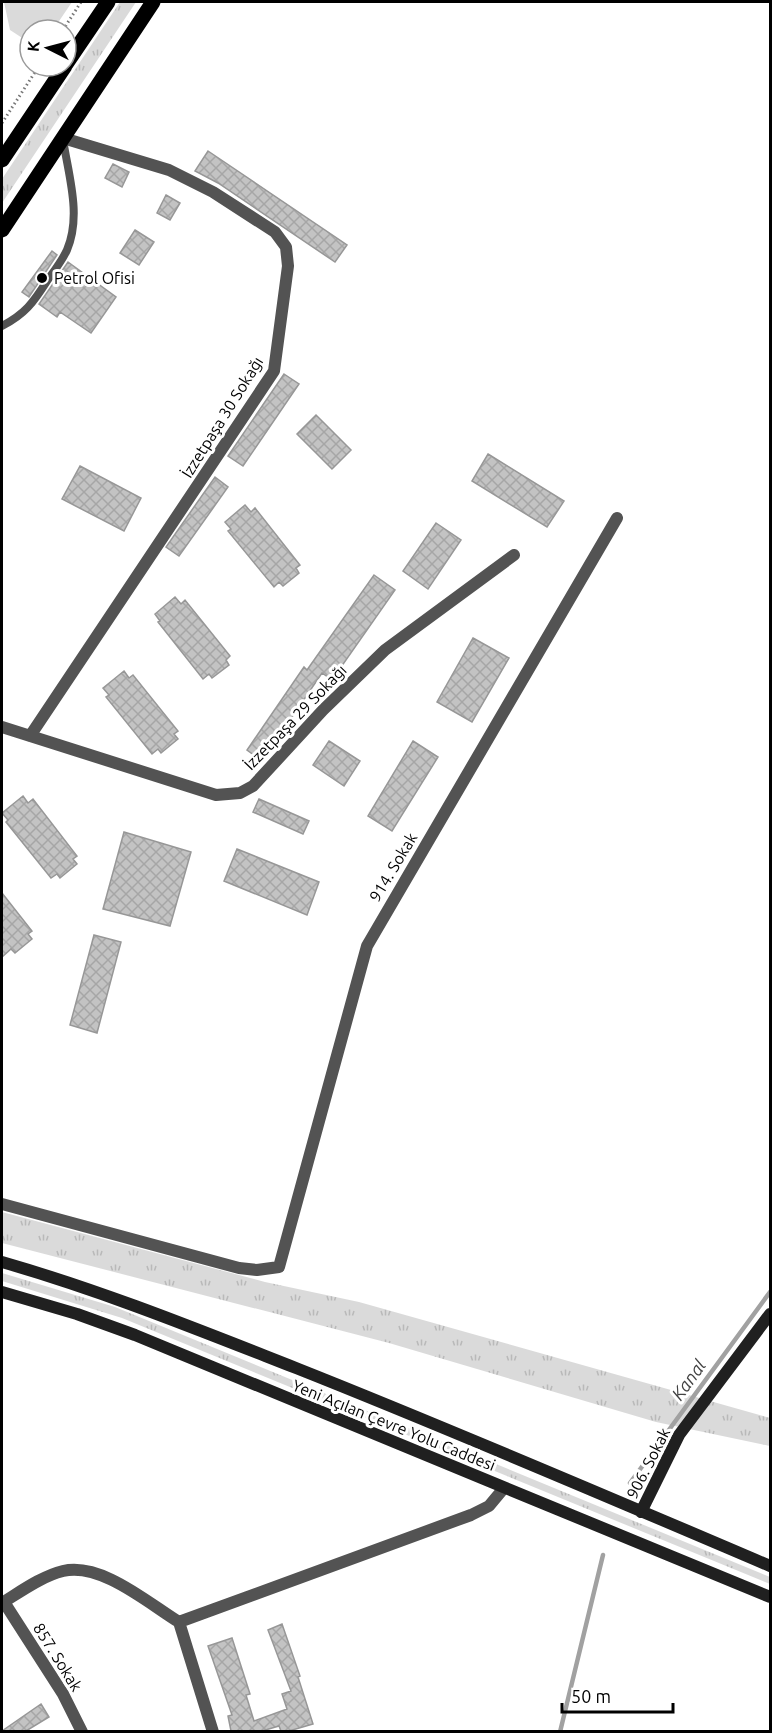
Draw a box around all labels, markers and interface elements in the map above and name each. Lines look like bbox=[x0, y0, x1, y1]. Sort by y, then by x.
north arrow bbox=[18, 18, 78, 78]
text: K bbox=[24, 40, 43, 53]
place label: Petrol Ofisi bbox=[54, 269, 135, 287]
marker: Petrol Ofisi bbox=[35, 271, 49, 285]
street label: İzzetpaşa 30 Sokağı bbox=[178, 353, 266, 481]
street label: İzzetpaşa 29 Sokağı bbox=[240, 661, 350, 773]
street label: 914. Sokak bbox=[366, 829, 420, 905]
water label: Kanal bbox=[667, 1355, 710, 1403]
street label: Yeni Açılan Çevre Yolu Caddesi bbox=[290, 1376, 498, 1474]
street label: 906. Sokak bbox=[623, 1425, 673, 1501]
street label: 857. Sokak bbox=[30, 1620, 86, 1694]
scale bar bbox=[562, 1676, 673, 1714]
text: 50 m bbox=[571, 1686, 611, 1706]

